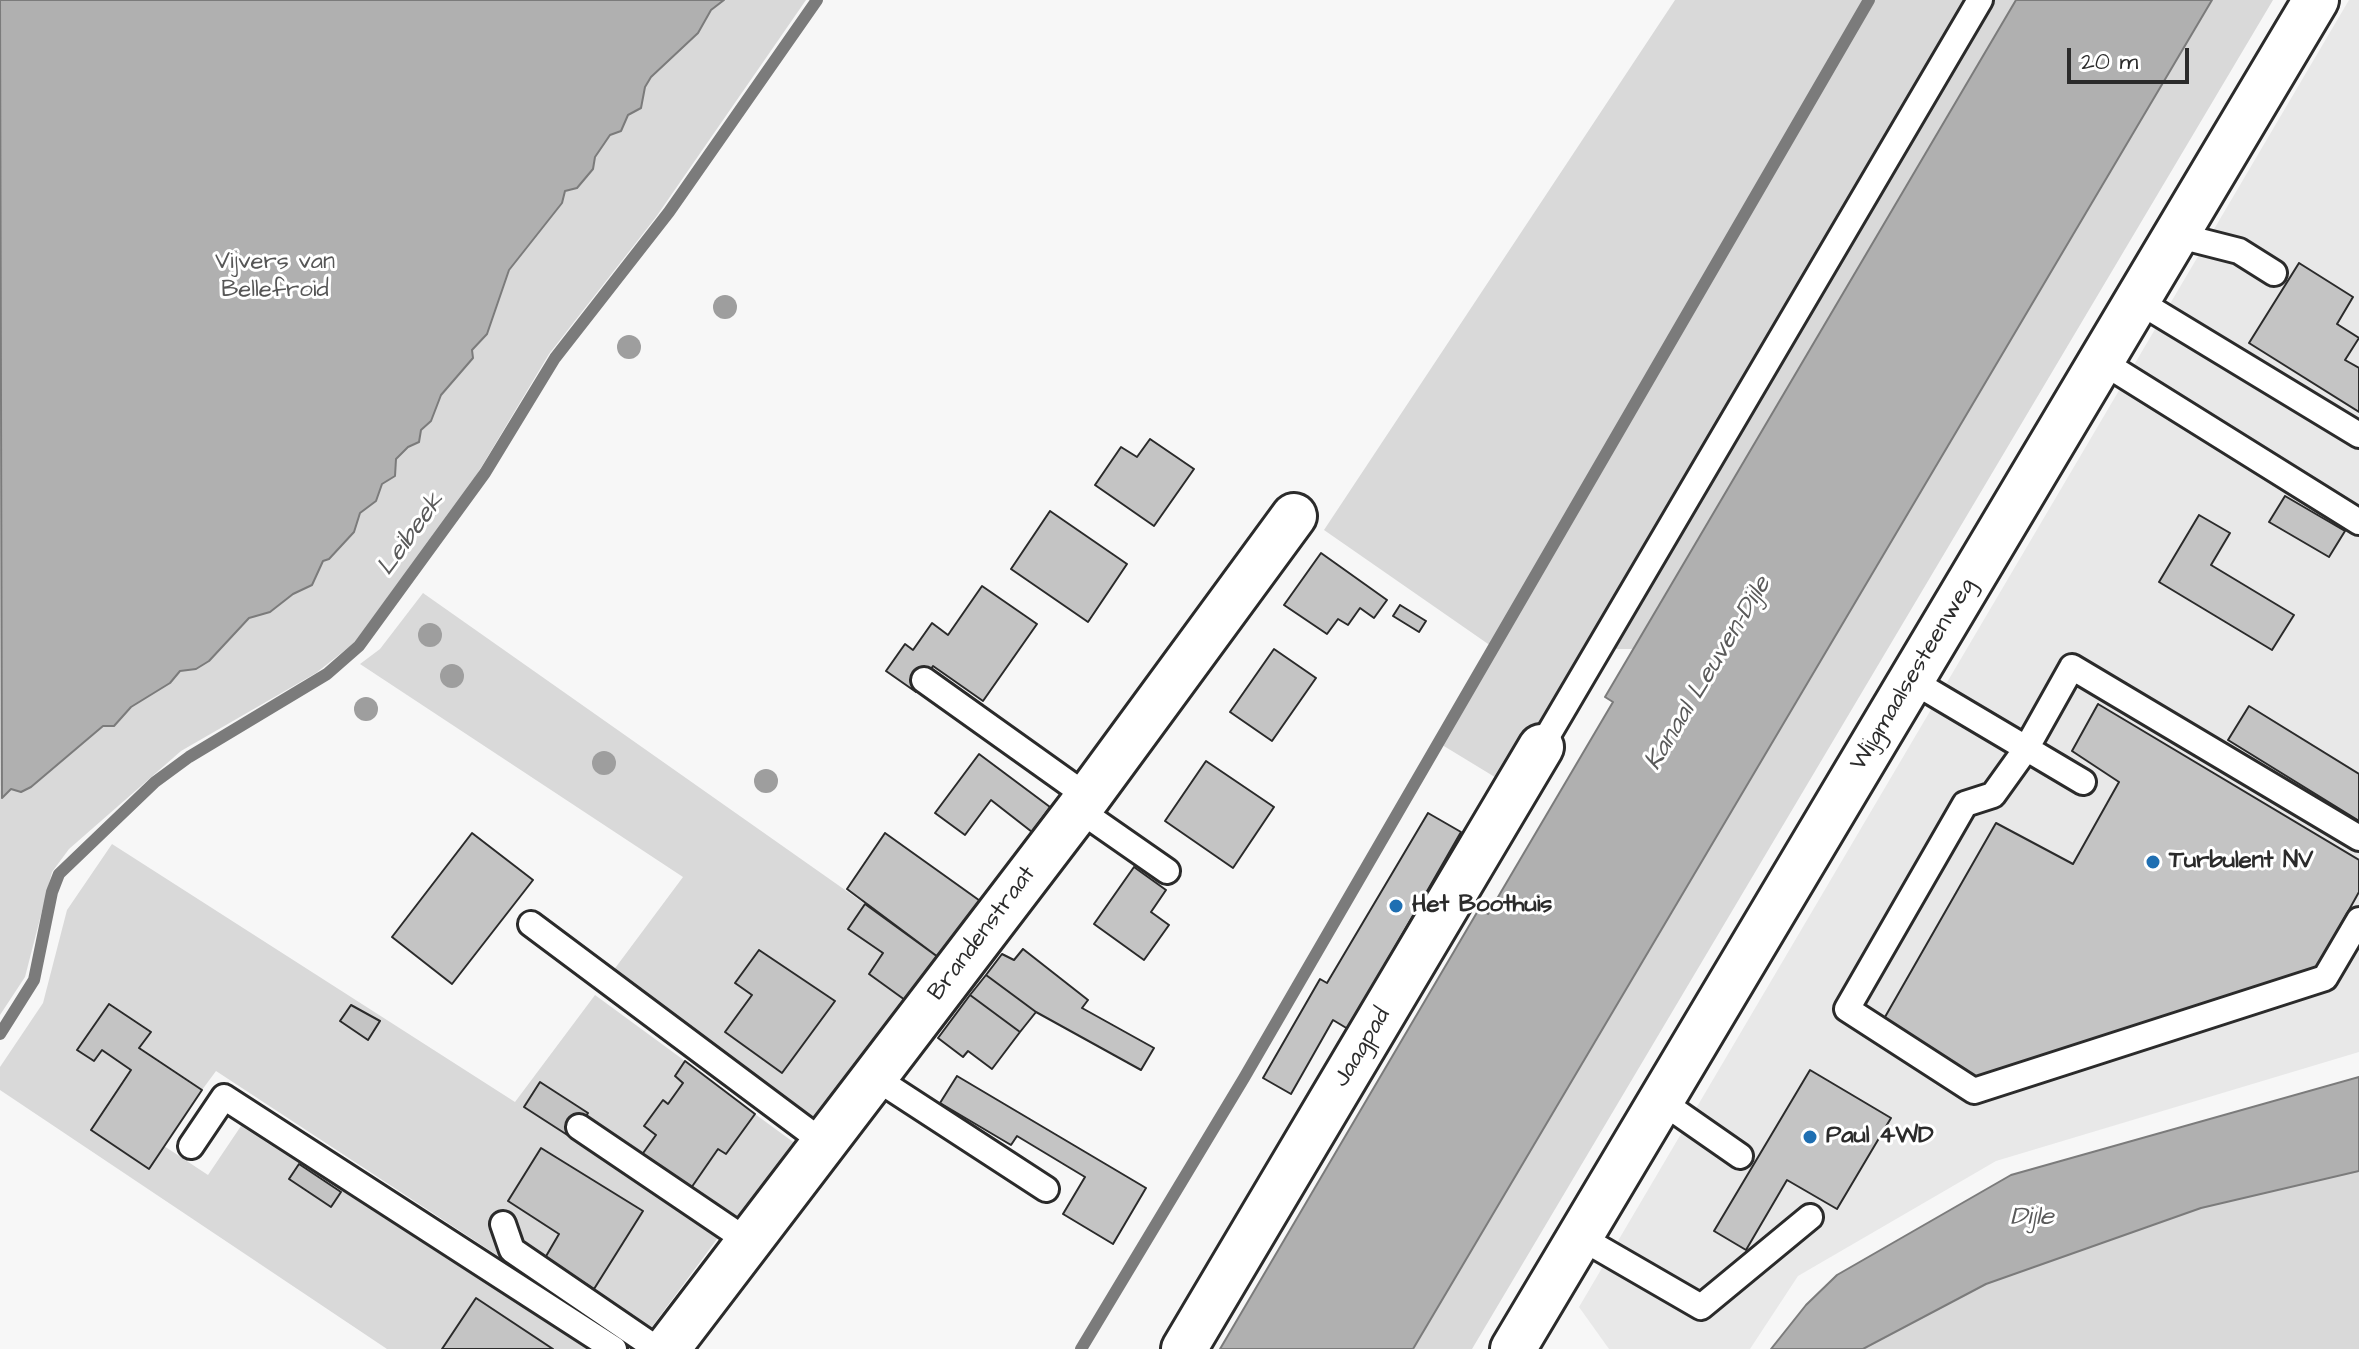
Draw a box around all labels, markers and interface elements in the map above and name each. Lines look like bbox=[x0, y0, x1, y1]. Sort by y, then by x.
scale bar bbox=[2071, 32, 2193, 82]
text: 20 m bbox=[2081, 45, 2138, 79]
park label: Vijvers van Bellefroid bbox=[215, 249, 335, 305]
water label: Leibeek bbox=[372, 488, 452, 582]
water label: Kanaal Leuven-Dijle bbox=[1639, 572, 1779, 776]
street label: Wijgmaalsesteenweg bbox=[1845, 574, 1983, 776]
place label: Turbulent NV bbox=[2169, 848, 2313, 876]
marker: Turbulent NV bbox=[2144, 853, 2162, 871]
street label: Brandenstraat bbox=[923, 861, 1043, 1007]
place label: Het Boothuis bbox=[1412, 892, 1552, 920]
marker: Het Boothuis bbox=[1387, 897, 1405, 915]
street label: Jaagpad bbox=[1328, 1003, 1398, 1093]
place label: Paul 4WD bbox=[1826, 1123, 1934, 1151]
marker: Paul 4WD bbox=[1801, 1128, 1819, 1146]
water label: Dijle bbox=[2010, 1203, 2054, 1235]

